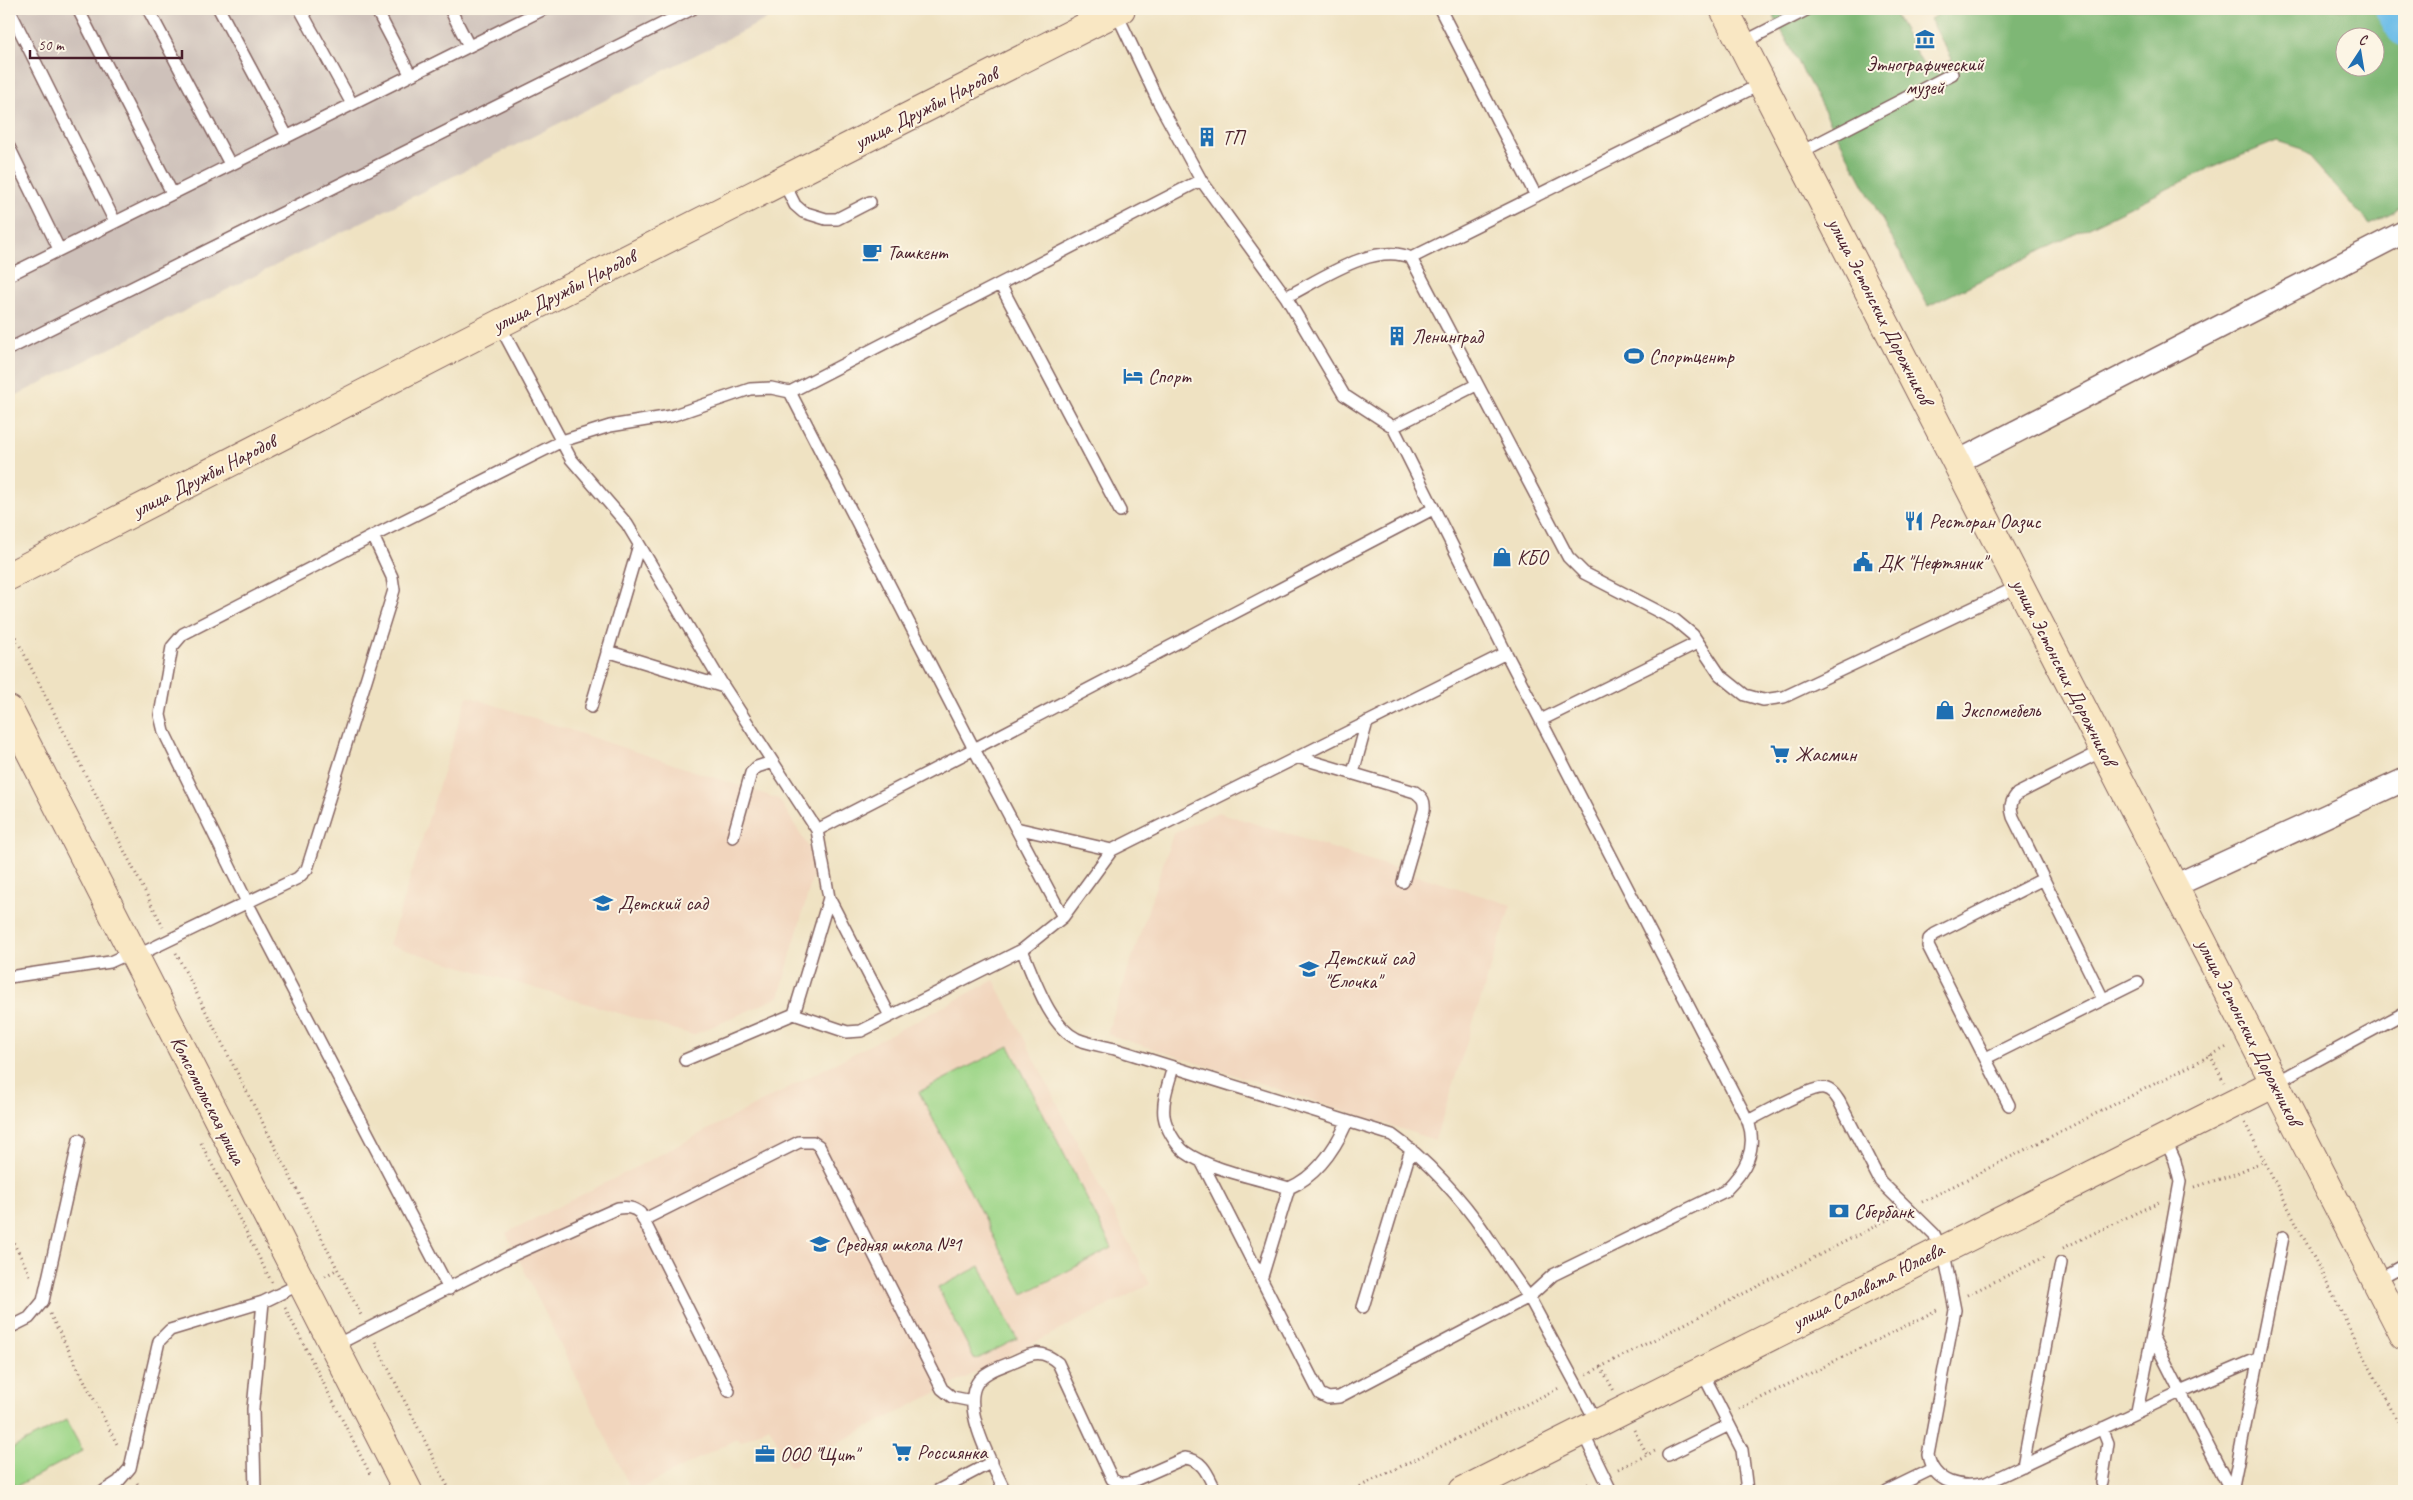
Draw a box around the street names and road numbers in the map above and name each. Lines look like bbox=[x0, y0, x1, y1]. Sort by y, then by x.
street label: улица Дружбы Народов bbox=[849, 59, 1005, 155]
street label: улица Эстонских Дорожников bbox=[1822, 213, 1940, 413]
street label: улица Дружбы Народов bbox=[487, 242, 643, 338]
street label: улица Дружбы Народов bbox=[127, 427, 283, 523]
street label: улица Эстонских Дорожников bbox=[2006, 574, 2124, 774]
street label: улица Эстонских Дорожников bbox=[2191, 934, 2309, 1134]
street label: Комсомольская улица bbox=[165, 1032, 252, 1170]
street label: улица Салавата Юлаева bbox=[1787, 1236, 1949, 1335]

